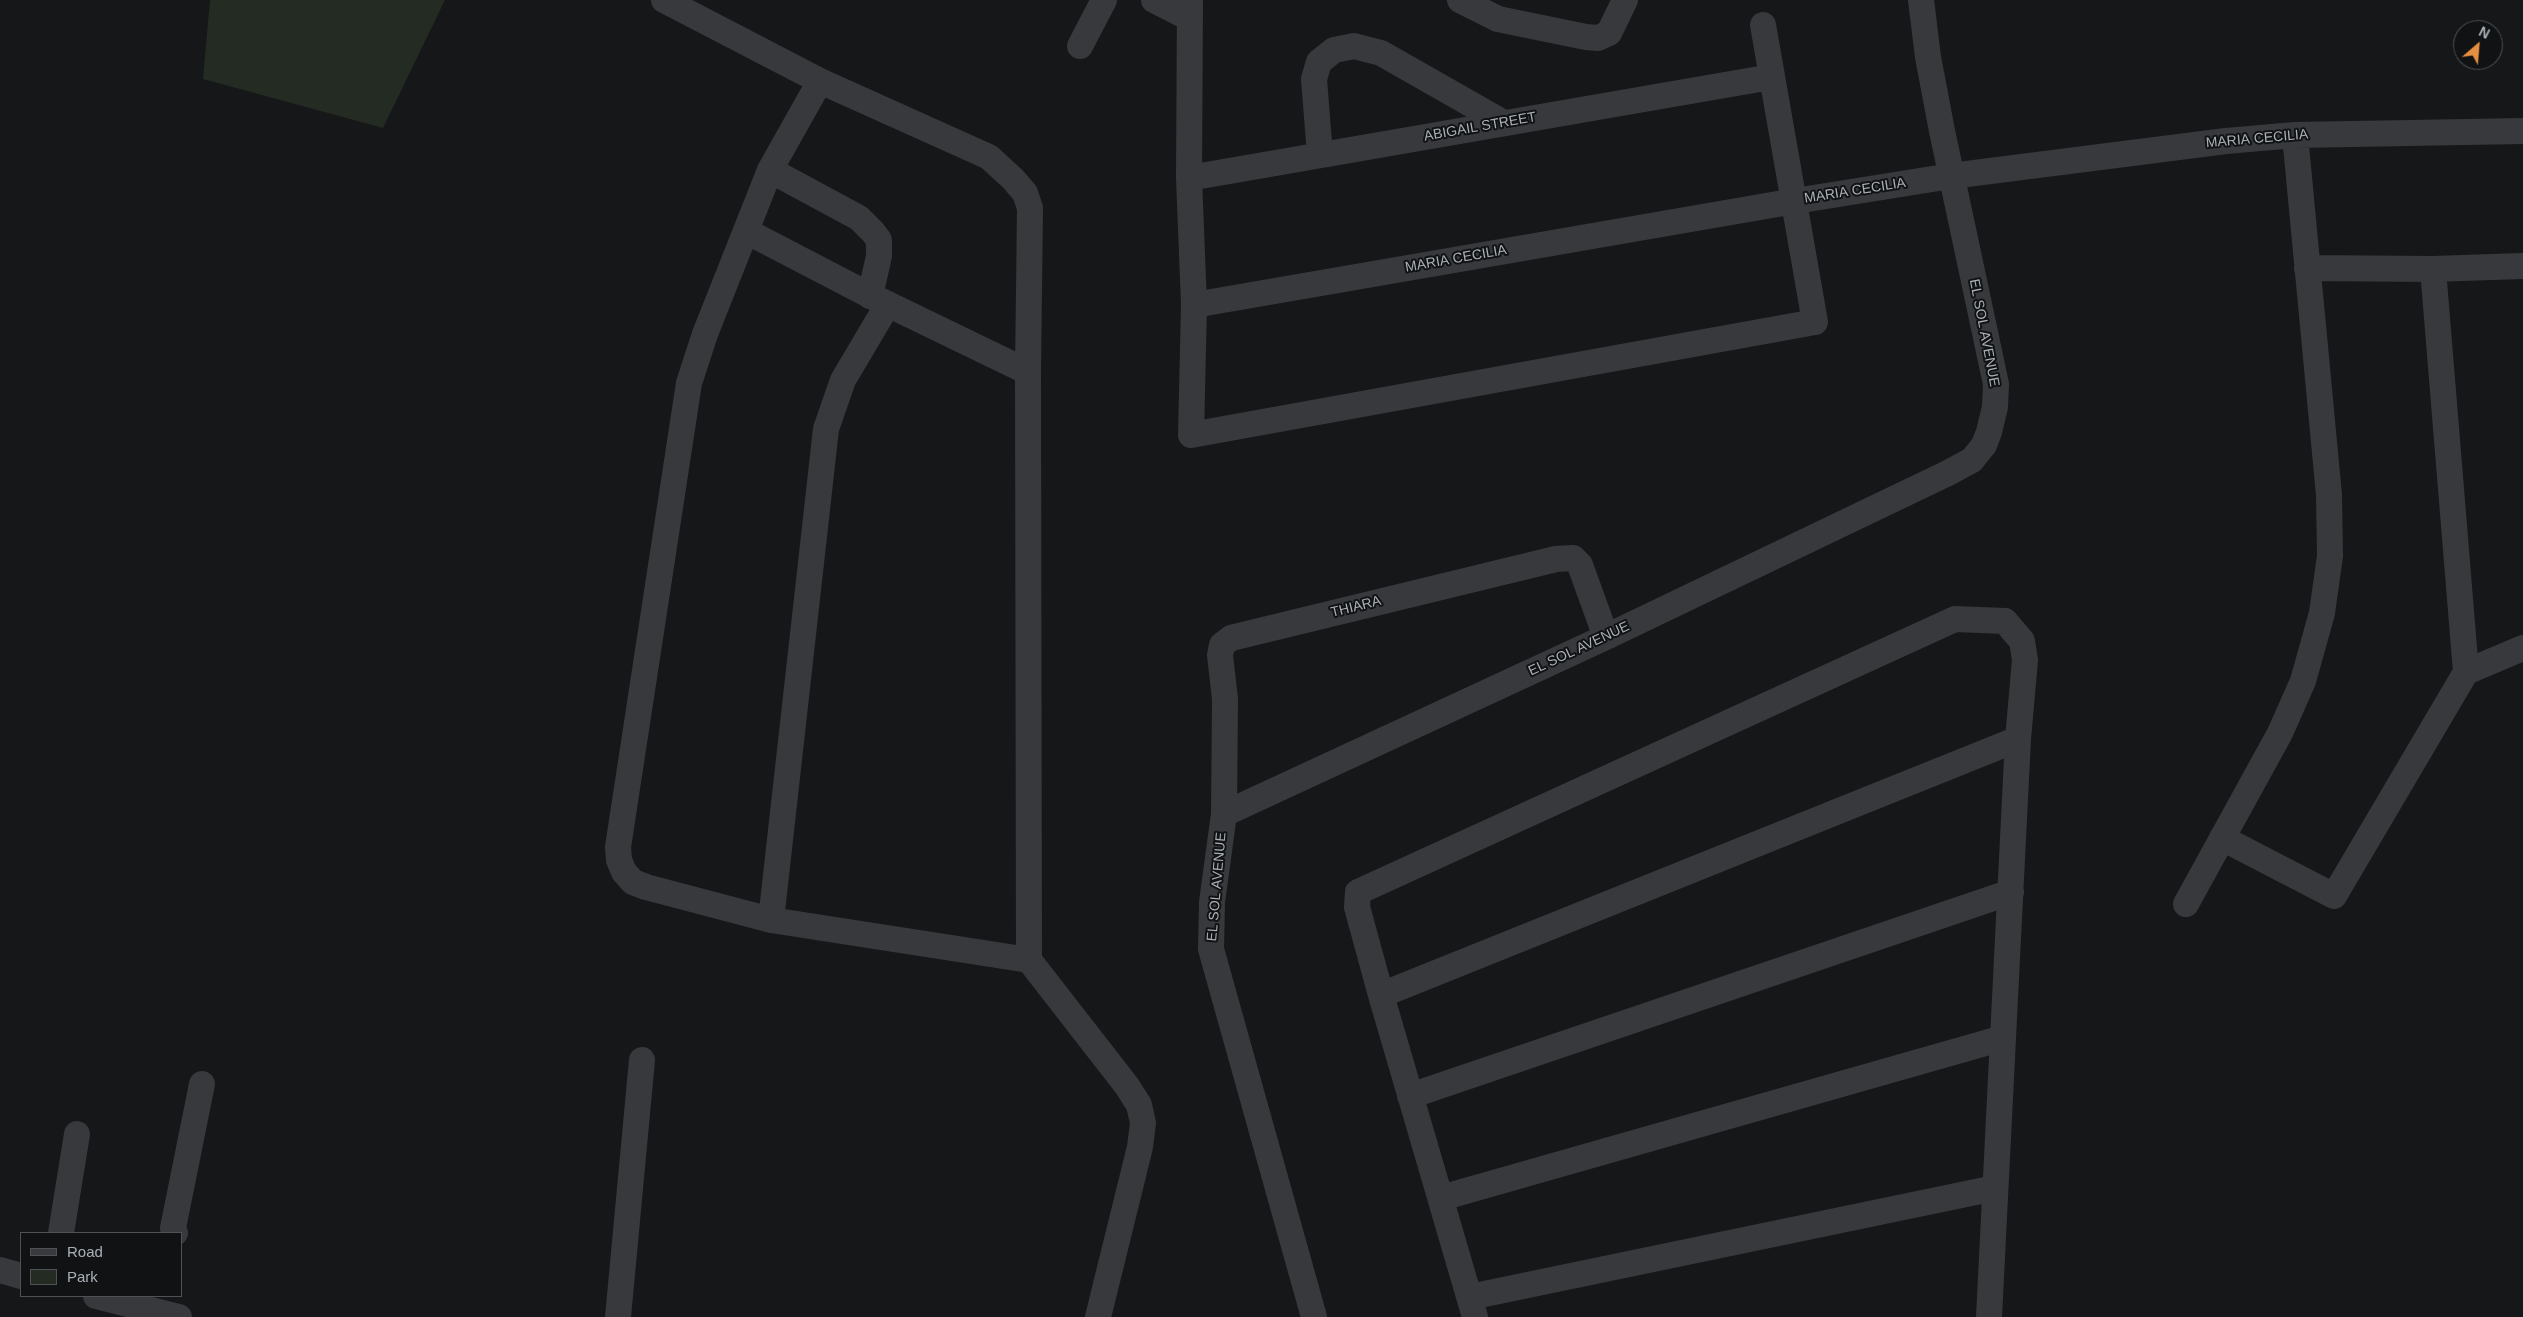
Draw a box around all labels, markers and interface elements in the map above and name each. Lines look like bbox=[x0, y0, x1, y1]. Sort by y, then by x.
north arrow bbox=[2453, 20, 2503, 70]
text: N bbox=[2476, 23, 2492, 42]
street label: ABIGAIL STREET bbox=[1423, 109, 1537, 145]
street label: MARIA CECILIA bbox=[2205, 126, 2309, 152]
street label: MARIA CECILIA bbox=[1803, 175, 1907, 207]
street label: MARIA CECILIA bbox=[1404, 242, 1508, 276]
street label: EL SOL AVENUE bbox=[1965, 278, 2003, 388]
street label: THIARA bbox=[1329, 593, 1383, 621]
street label: EL SOL AVENUE bbox=[1526, 618, 1632, 680]
street label: EL SOL AVENUE bbox=[1204, 832, 1230, 942]
legend bbox=[20, 1232, 182, 1297]
text: Road bbox=[67, 1243, 103, 1260]
text: Park bbox=[67, 1268, 98, 1285]

